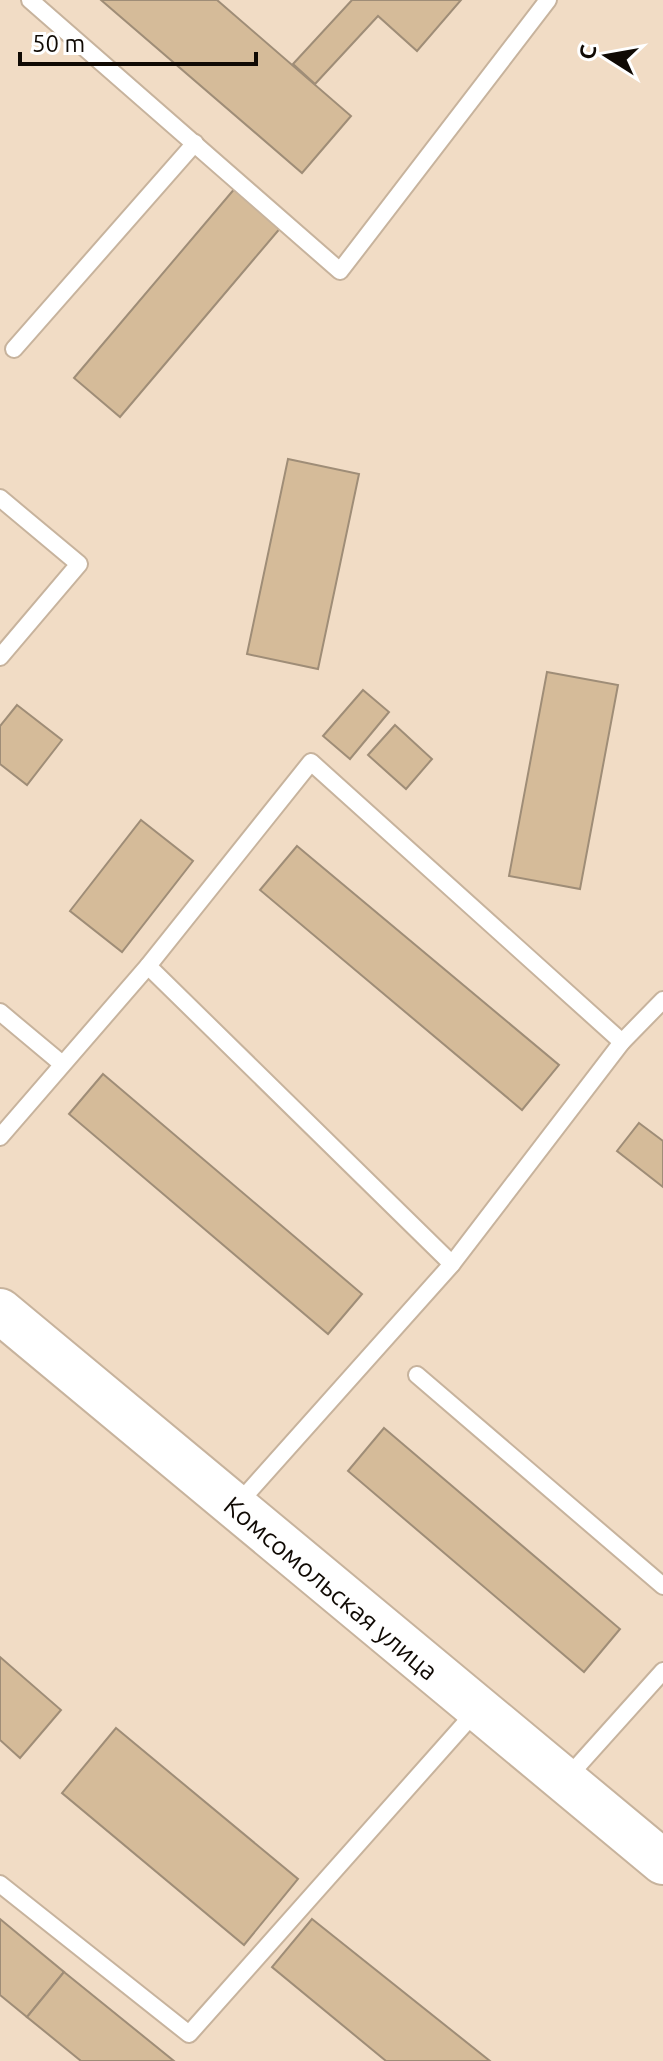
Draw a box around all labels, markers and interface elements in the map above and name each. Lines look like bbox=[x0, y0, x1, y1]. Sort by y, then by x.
scale bar bbox=[20, 16, 256, 66]
north arrow bbox=[567, 16, 647, 96]
text: 50 m bbox=[32, 30, 85, 57]
text: С bbox=[573, 43, 600, 61]
street label: Комсомольская улица bbox=[218, 1490, 444, 1686]

